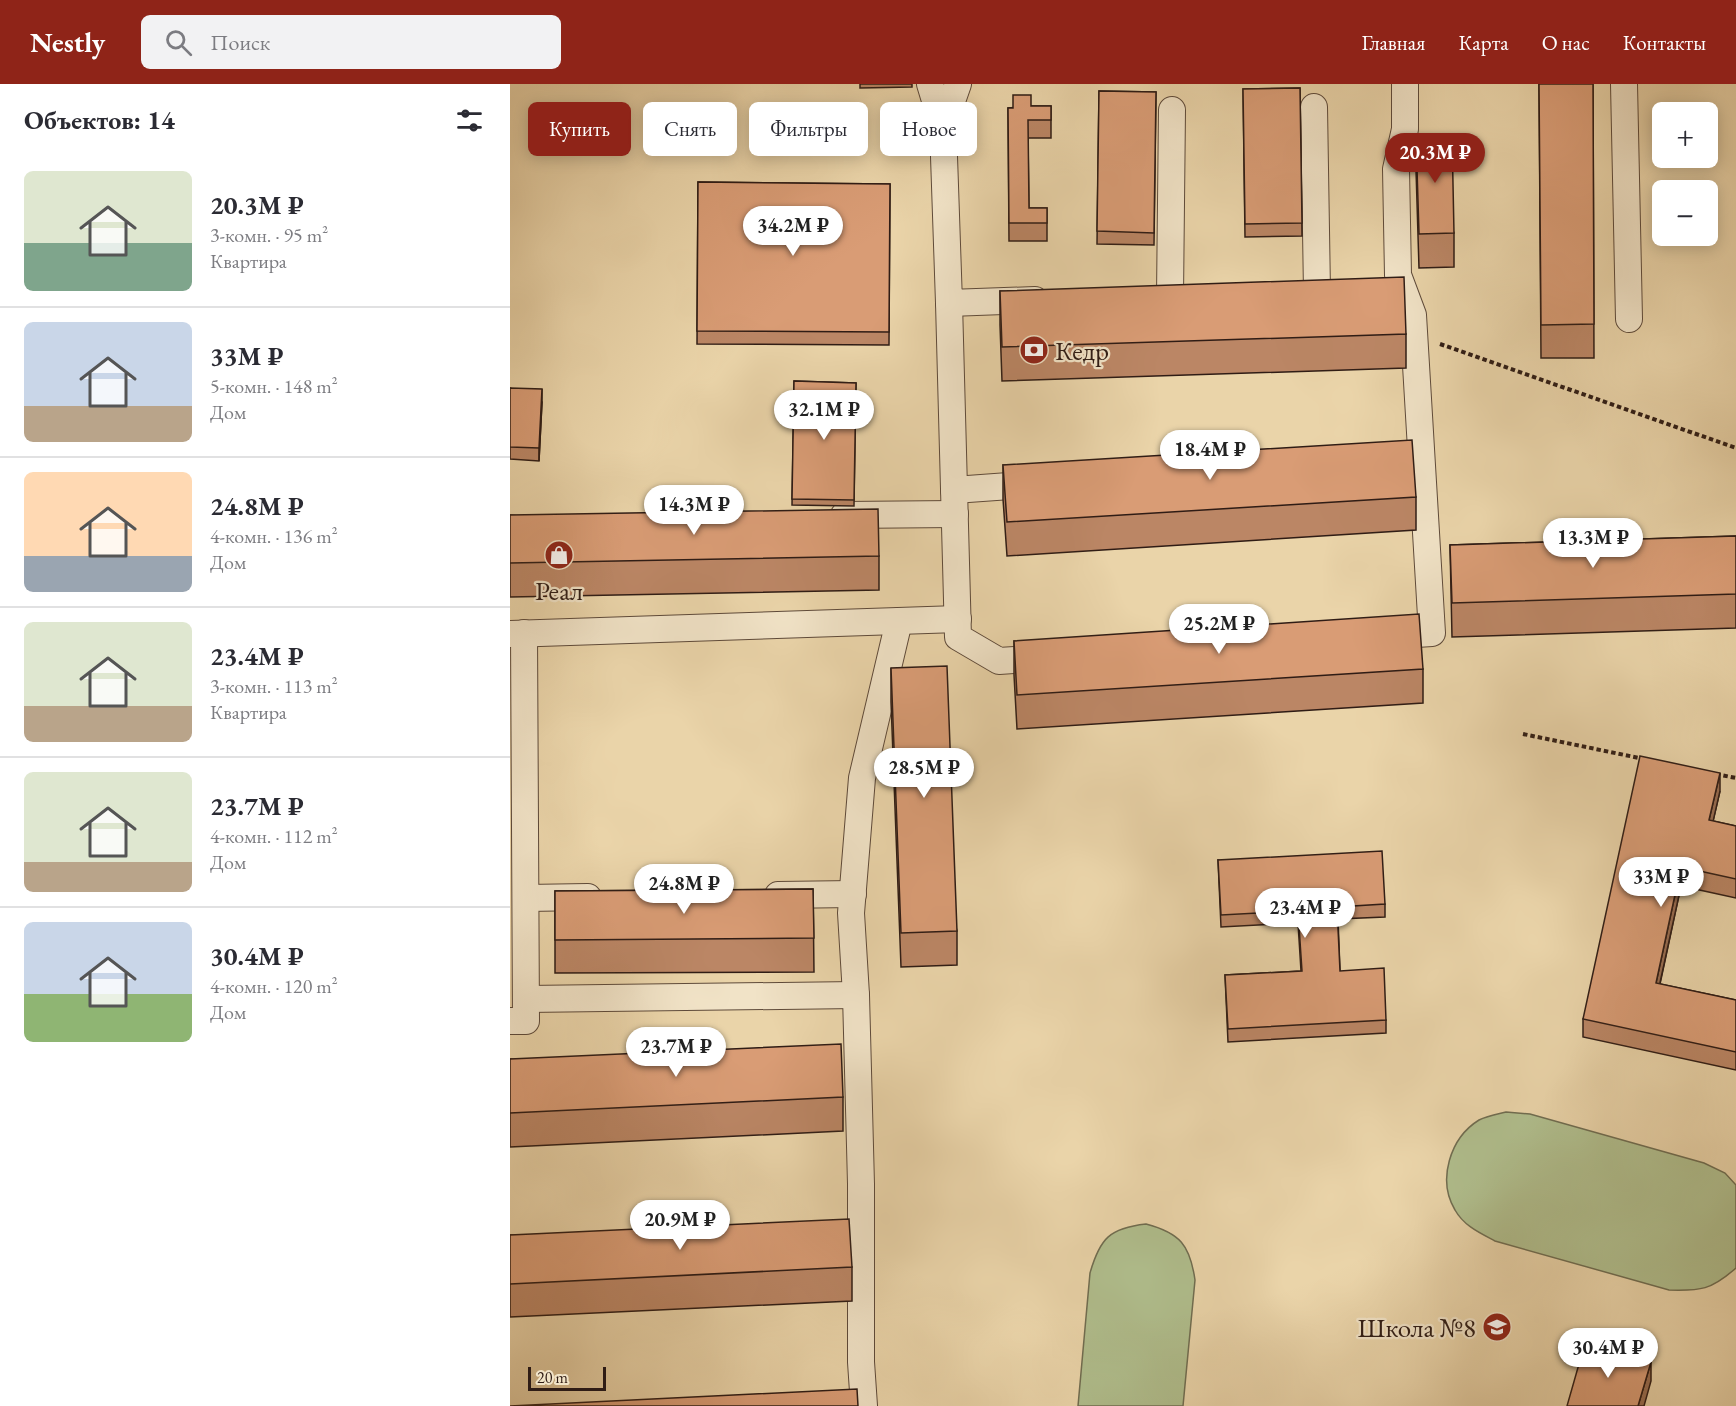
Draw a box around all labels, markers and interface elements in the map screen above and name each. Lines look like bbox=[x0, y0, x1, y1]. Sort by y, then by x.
search box bbox=[141, 15, 561, 69]
text: Nestly bbox=[30, 24, 105, 60]
icon: search bbox=[162, 26, 195, 59]
text: Поиск bbox=[210, 28, 270, 57]
text: Главная bbox=[1361, 29, 1425, 56]
text: Карта bbox=[1458, 29, 1509, 56]
text: О нас bbox=[1542, 29, 1590, 56]
text: Контакты bbox=[1623, 29, 1706, 56]
chip: Купить bbox=[528, 102, 631, 156]
chip: Снять bbox=[643, 102, 737, 156]
chip: Фильтры bbox=[749, 102, 868, 156]
chip: Новое bbox=[880, 102, 977, 156]
map controls bbox=[1652, 102, 1718, 246]
button: + bbox=[1652, 102, 1718, 168]
text: Объектов: 14 bbox=[24, 103, 175, 137]
icon: filters bbox=[453, 104, 486, 137]
pin: 20.3M ₽ bbox=[1380, 133, 1490, 184]
text: 20.3M ₽ bbox=[1399, 139, 1471, 165]
button: − bbox=[1652, 180, 1718, 246]
text: 20.3M ₽ bbox=[210, 188, 304, 222]
icon: home bbox=[72, 195, 144, 267]
pin: 34.2M ₽ bbox=[738, 206, 848, 257]
text: 34.2M ₽ bbox=[757, 212, 829, 238]
text: 3-комн. · 95 m² bbox=[210, 222, 328, 248]
text: Квартира bbox=[210, 248, 287, 274]
place label: Кедр bbox=[1055, 333, 1109, 368]
bank icon: Кедр bbox=[1018, 334, 1050, 366]
text: 33M ₽ bbox=[210, 339, 284, 373]
icon: home bbox=[72, 346, 144, 418]
text: 5-комн. · 148 m² bbox=[210, 373, 338, 399]
pin: 32.1M ₽ bbox=[769, 390, 879, 441]
text: 32.1M ₽ bbox=[788, 396, 860, 422]
text: Дом bbox=[210, 399, 246, 425]
pin: 18.4M ₽ bbox=[1155, 430, 1265, 481]
text: 18.4M ₽ bbox=[1174, 436, 1246, 462]
pin: 14.3M ₽ bbox=[639, 485, 749, 536]
text: 24.8M ₽ bbox=[210, 489, 304, 523]
text: 14.3M ₽ bbox=[658, 491, 730, 517]
icon: home bbox=[72, 496, 144, 568]
pin: 13.3M ₽ bbox=[1538, 518, 1648, 569]
text: 4-комн. · 136 m² bbox=[210, 523, 338, 549]
text: 13.3M ₽ bbox=[1557, 524, 1629, 550]
shop icon: Реал bbox=[543, 539, 575, 571]
text: Дом bbox=[210, 549, 246, 575]
place label: Реал bbox=[535, 573, 583, 608]
pin: 25.2M ₽ bbox=[1164, 604, 1274, 655]
text: 25.2M ₽ bbox=[1183, 610, 1255, 636]
text: 23.4M ₽ bbox=[210, 639, 304, 673]
icon: home bbox=[72, 646, 144, 718]
text: 3-комн. · 113 m² bbox=[210, 673, 338, 699]
text: Квартира bbox=[210, 699, 287, 725]
pin: 28.5M ₽ bbox=[869, 748, 979, 799]
text: 28.5M ₽ bbox=[888, 754, 960, 780]
text: 23.7M ₽ bbox=[210, 789, 304, 823]
icon: home bbox=[72, 796, 144, 868]
text: 4-комн. · 112 m² bbox=[210, 823, 338, 849]
text: Дом bbox=[210, 849, 246, 875]
pin: 33M ₽ bbox=[1619, 857, 1703, 908]
text: 33M ₽ bbox=[1633, 863, 1689, 889]
pin: 24.8M ₽ bbox=[629, 864, 739, 915]
text: 24.8M ₽ bbox=[648, 870, 720, 896]
pin: 23.4M ₽ bbox=[1250, 888, 1360, 939]
text: 23.4M ₽ bbox=[1269, 894, 1341, 920]
text: 30.4M ₽ bbox=[210, 939, 304, 973]
icon: home bbox=[72, 946, 144, 1018]
text: 4-комн. · 120 m² bbox=[210, 973, 338, 999]
text: Дом bbox=[210, 999, 246, 1025]
pin: 23.7M ₽ bbox=[621, 1027, 731, 1078]
text: 23.7M ₽ bbox=[640, 1033, 712, 1059]
pin: 20.9M ₽ bbox=[625, 1200, 735, 1251]
text: 20.9M ₽ bbox=[644, 1206, 716, 1232]
place label: Школа №8 bbox=[1357, 1310, 1476, 1345]
school or university icon: Школа №8 bbox=[1481, 1311, 1513, 1343]
pin: 30.4M ₽ bbox=[1553, 1328, 1663, 1379]
text: 30.4M ₽ bbox=[1572, 1334, 1644, 1360]
scale bar bbox=[528, 1364, 606, 1392]
text: 20 m bbox=[537, 1367, 568, 1388]

